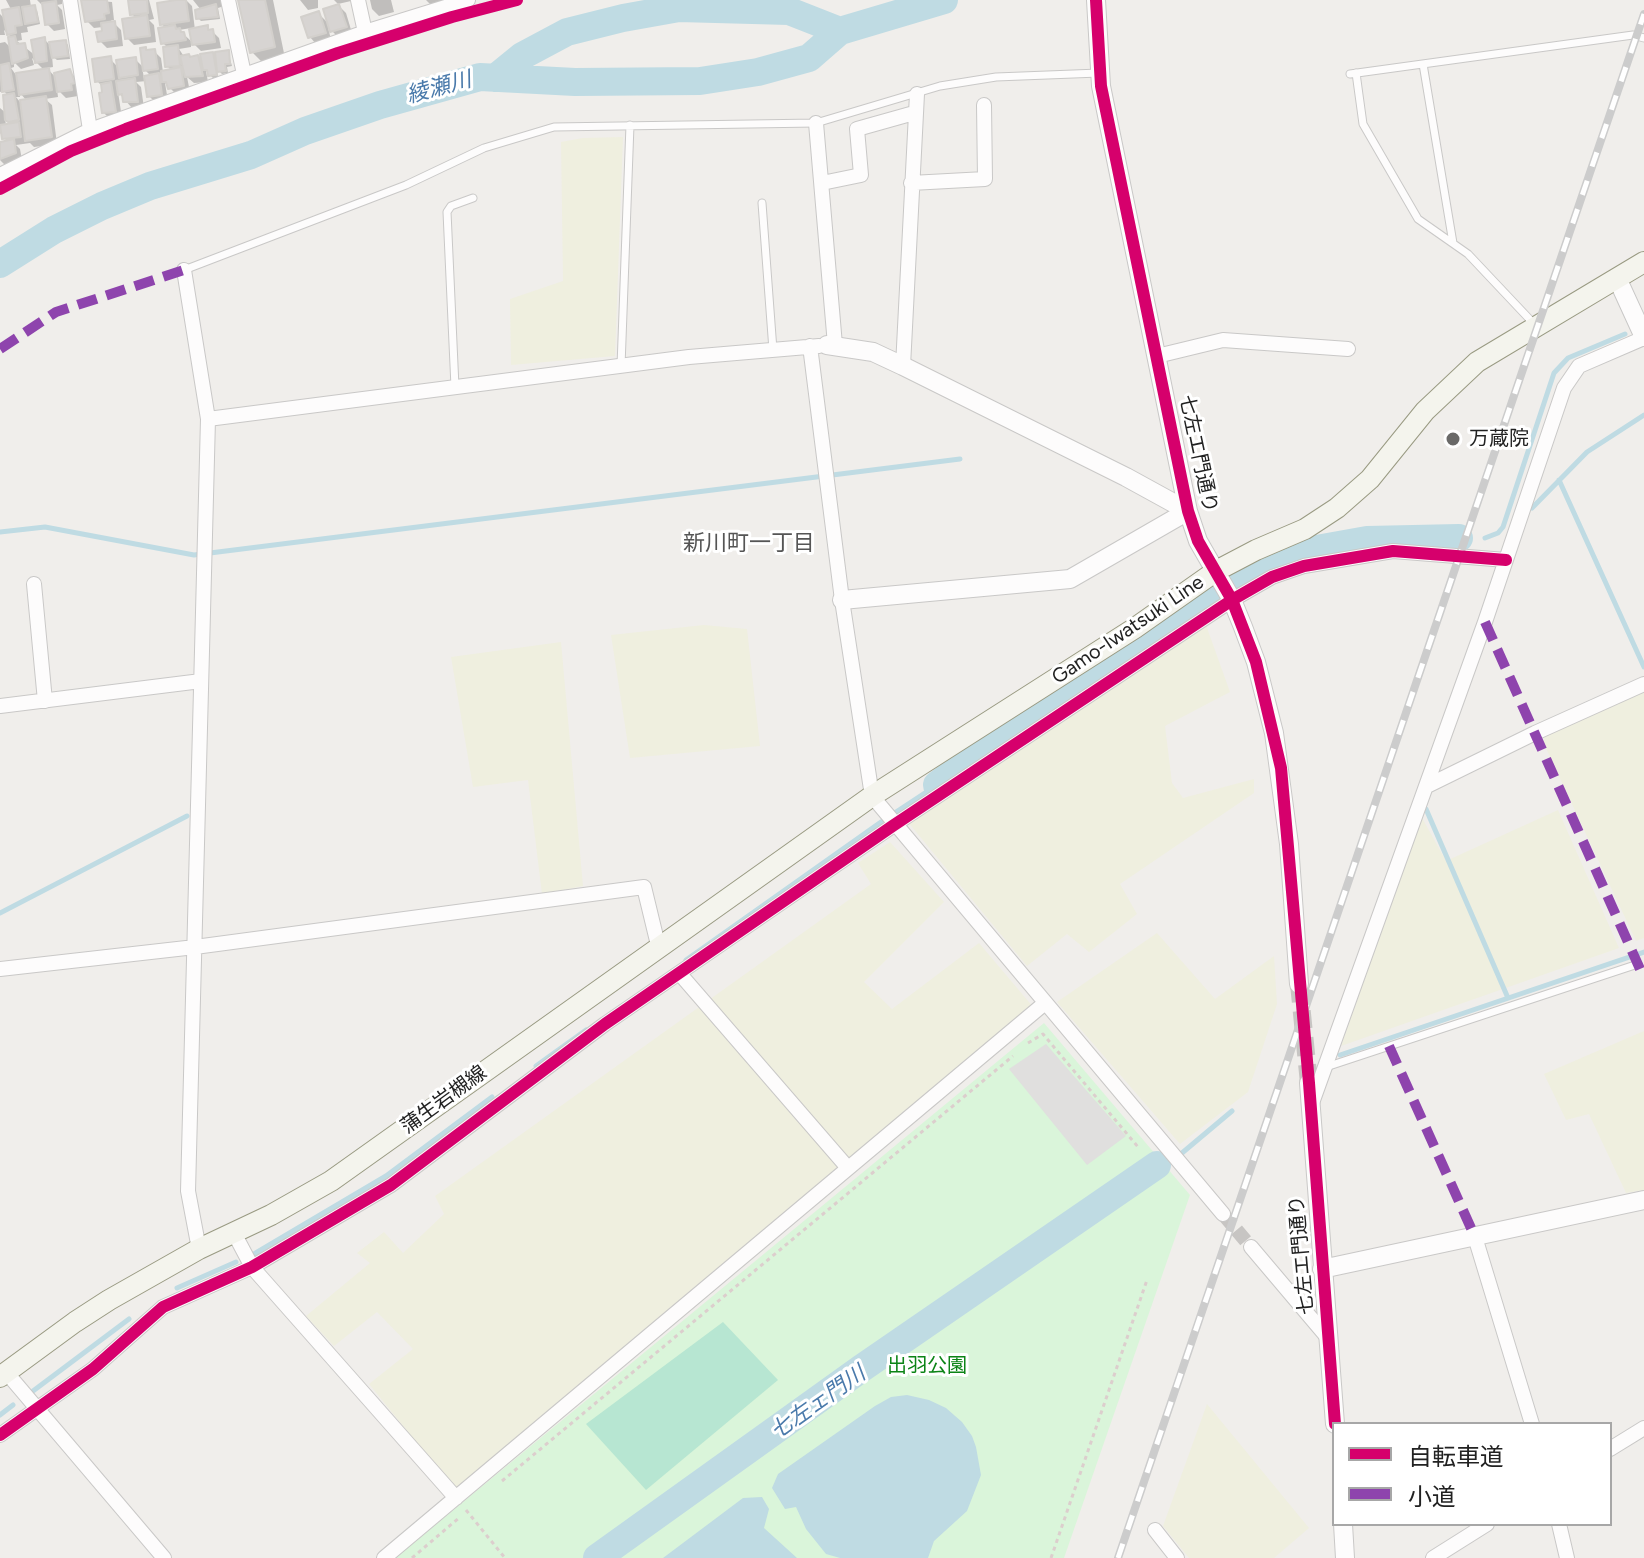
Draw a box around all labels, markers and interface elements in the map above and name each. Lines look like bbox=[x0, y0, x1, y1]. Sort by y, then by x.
water label: 綾瀬川 bbox=[404, 67, 474, 109]
street label: 七左エ門通り bbox=[1174, 393, 1222, 515]
place label: 万蔵院 bbox=[1469, 427, 1529, 451]
marker: 万蔵院 bbox=[1444, 430, 1462, 448]
district label: 新川町一丁目 bbox=[683, 531, 815, 557]
street label: Gamo-Iwatsuki Line bbox=[1048, 570, 1208, 690]
street label: 蒲生岩槻線 bbox=[396, 1061, 492, 1139]
street label: 七左エ門通り bbox=[1285, 1194, 1319, 1316]
park label: 出羽公園 bbox=[887, 1354, 967, 1378]
water label: 七左ェ門川 bbox=[765, 1361, 871, 1445]
legend bbox=[1332, 1422, 1612, 1526]
text: 自転車道 bbox=[1408, 1442, 1504, 1471]
text: 小道 bbox=[1408, 1482, 1456, 1511]

